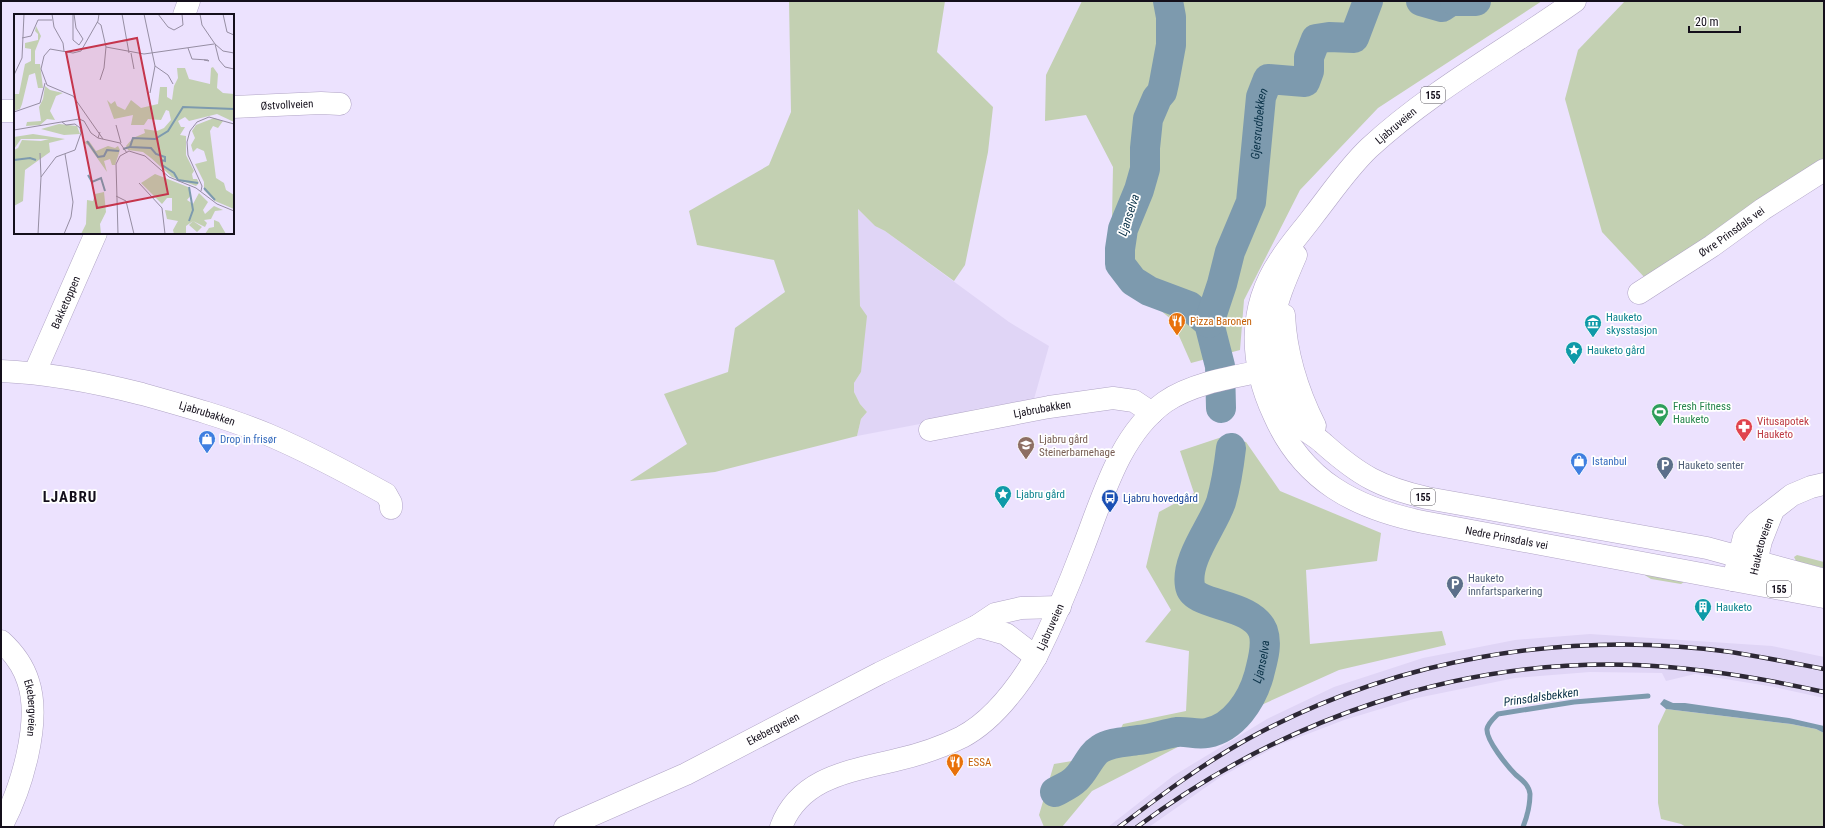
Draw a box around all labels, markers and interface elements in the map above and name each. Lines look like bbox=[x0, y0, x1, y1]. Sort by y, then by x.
scale bar bbox=[1689, 8, 1740, 34]
inset map bbox=[14, 14, 234, 234]
text: 20 m bbox=[1695, 15, 1719, 29]
water label: Gjersrudbekken bbox=[1248, 86, 1271, 160]
road number: 155 bbox=[1421, 87, 1445, 103]
street label: Østvollveien bbox=[260, 97, 314, 112]
street label: Ljabruveien bbox=[1373, 105, 1419, 147]
water label: Ljanselva bbox=[1116, 192, 1142, 238]
street label: Øvre Prinsdals vei bbox=[1696, 204, 1767, 259]
street label: Bakketoppen bbox=[48, 274, 83, 331]
restaurant icon: Pizza Baronen bbox=[1167, 311, 1187, 336]
place label: Hauketo skysstasjon bbox=[1606, 311, 1657, 337]
museum icon: Hauketo skysstasjon bbox=[1583, 313, 1603, 338]
place label: Pizza Baronen bbox=[1190, 315, 1252, 328]
place icon: Hauketo gård bbox=[1564, 340, 1584, 365]
place label: Hauketo gård bbox=[1587, 344, 1645, 357]
street label: Ljabrubakken bbox=[178, 398, 237, 428]
street label: Ljabrubakken bbox=[1012, 398, 1072, 420]
place label: Fresh Fitness Hauketo bbox=[1673, 400, 1731, 426]
sports icon: Fresh Fitness Hauketo bbox=[1650, 402, 1670, 427]
place label: Vitusapotek Hauketo bbox=[1757, 415, 1809, 441]
pharmacy icon: Vitusapotek Hauketo bbox=[1734, 417, 1754, 442]
shop icon: Drop in frisør bbox=[197, 429, 217, 454]
place label: Drop in frisør bbox=[220, 433, 277, 446]
place label: Ljabru gård Steinerbarnehage bbox=[1039, 433, 1115, 459]
school or university icon: Ljabru gård Steinerbarnehage bbox=[1016, 435, 1036, 460]
shop icon: Istanbul bbox=[1569, 451, 1589, 476]
place label: Istanbul bbox=[1592, 455, 1627, 468]
parking icon: Hauketo senter bbox=[1655, 455, 1675, 480]
place label: Hauketo senter bbox=[1678, 459, 1745, 472]
place icon: Ljabru gård bbox=[993, 484, 1013, 509]
district label: LJABRU bbox=[43, 488, 97, 506]
place label: Ljabru gård bbox=[1016, 488, 1065, 501]
bus stop icon: Ljabru hovedgård bbox=[1100, 488, 1120, 513]
road number: 155 bbox=[1411, 489, 1435, 505]
place label: Ljabru hovedgård bbox=[1123, 492, 1198, 505]
street label: Hauketoveien bbox=[1747, 516, 1776, 576]
street label: Nedre Prinsdals vei bbox=[1464, 524, 1549, 552]
place label: Hauketo innfartsparkering bbox=[1468, 572, 1543, 598]
parking icon: Hauketo innfartsparkering bbox=[1445, 574, 1465, 599]
road number: 155 bbox=[1767, 581, 1791, 597]
building icon: Hauketo bbox=[1693, 597, 1713, 622]
place label: Hauketo bbox=[1716, 601, 1753, 614]
street label: Ljabruveien bbox=[1034, 602, 1066, 652]
water label: Ljanselva bbox=[1250, 640, 1272, 685]
street label: Ekebergveien bbox=[21, 677, 39, 737]
water label: Prinsdalsbekken bbox=[1503, 685, 1580, 709]
street label: Ekebergveien bbox=[744, 710, 801, 748]
restaurant icon: ESSA bbox=[945, 752, 965, 777]
place label: ESSA bbox=[968, 756, 992, 769]

